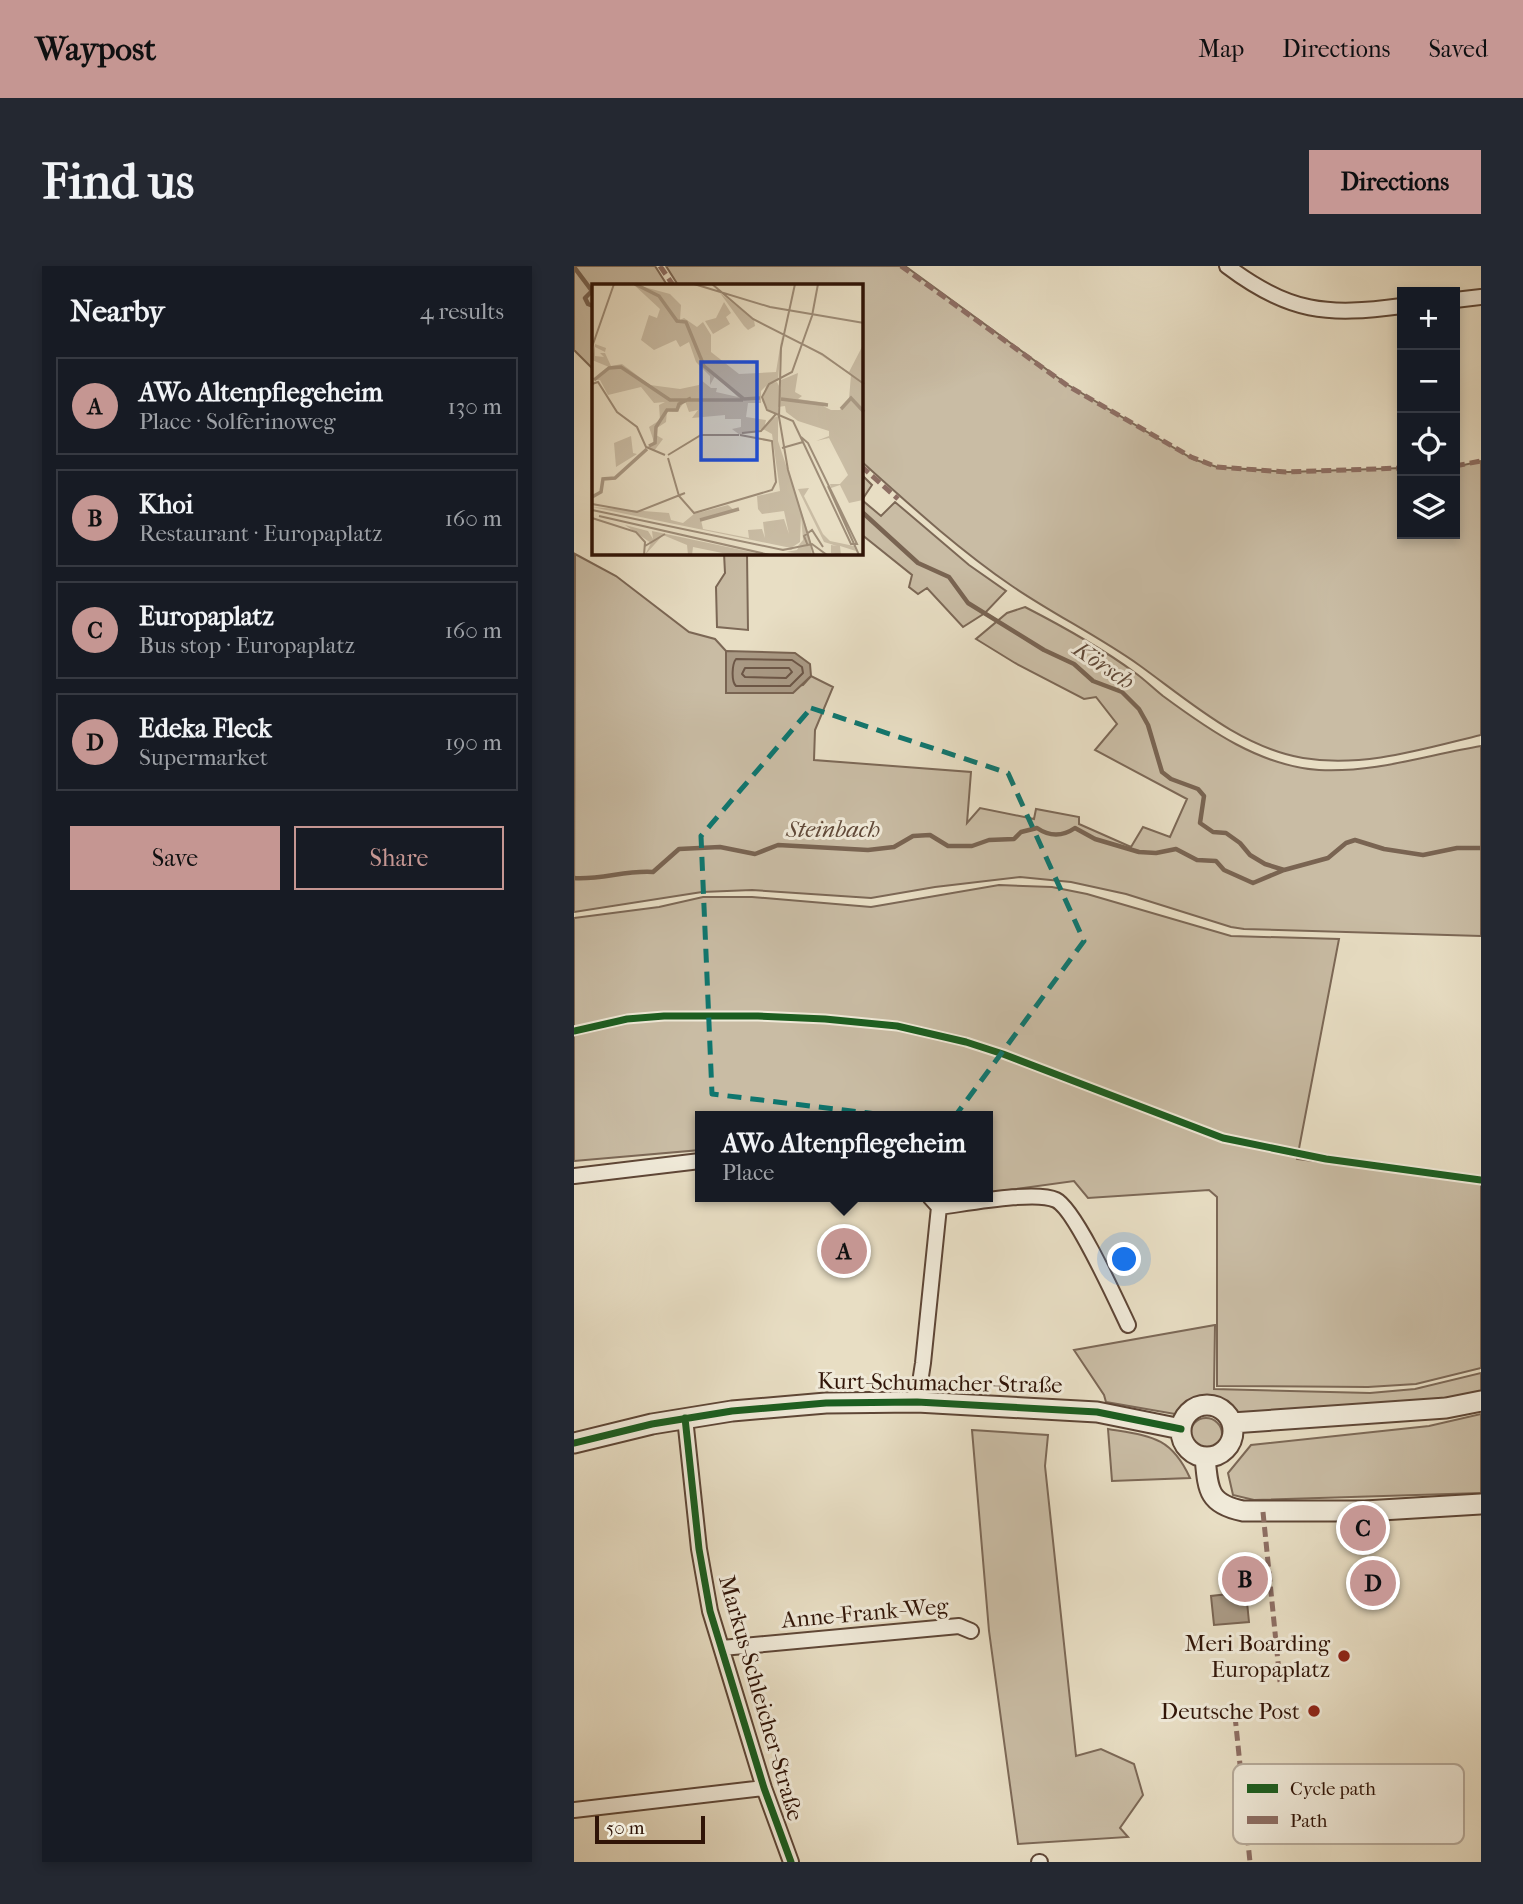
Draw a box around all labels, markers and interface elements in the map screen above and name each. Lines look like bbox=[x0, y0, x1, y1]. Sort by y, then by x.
text: Waypost bbox=[35, 30, 156, 69]
text: Map bbox=[1198, 35, 1244, 63]
text: Directions bbox=[1282, 35, 1390, 63]
text: Saved bbox=[1428, 35, 1488, 63]
button: Directions bbox=[1309, 150, 1481, 214]
text: Find us bbox=[42, 153, 194, 211]
inset map bbox=[592, 284, 863, 555]
map controls bbox=[1397, 287, 1460, 539]
button: + bbox=[1397, 287, 1460, 350]
text: Nearby bbox=[70, 294, 165, 329]
text: 4 results bbox=[420, 298, 504, 325]
button: − bbox=[1397, 350, 1460, 413]
text: AWo Altenpflegeheim bbox=[139, 377, 383, 408]
text: A bbox=[88, 393, 102, 420]
text: 130 m bbox=[448, 393, 502, 420]
text: Place · Solferinoweg bbox=[139, 408, 336, 435]
button: locate bbox=[1397, 413, 1460, 476]
button: layers bbox=[1397, 476, 1460, 539]
text: Khoi bbox=[139, 489, 193, 520]
text: B bbox=[88, 505, 102, 532]
text: 160 m bbox=[445, 505, 502, 532]
text: Restaurant · Europaplatz bbox=[139, 520, 382, 547]
text: Europaplatz bbox=[139, 601, 274, 632]
text: C bbox=[87, 617, 103, 644]
text: 160 m bbox=[445, 617, 502, 644]
text: Bus stop · Europaplatz bbox=[139, 632, 355, 659]
water label: Körsch bbox=[1067, 633, 1140, 695]
text: Edeka Fleck bbox=[139, 713, 272, 744]
text: D bbox=[86, 729, 104, 756]
text: 190 m bbox=[445, 729, 502, 756]
text: Supermarket bbox=[139, 744, 268, 771]
water label: Steinbach bbox=[785, 815, 880, 843]
button: Save bbox=[70, 826, 280, 890]
button: Share bbox=[294, 826, 504, 890]
popup bbox=[695, 1111, 993, 1202]
text: AWo Altenpflegeheim bbox=[722, 1128, 966, 1159]
text: Place bbox=[722, 1159, 774, 1186]
pin: A bbox=[821, 1225, 867, 1277]
your location bbox=[1107, 1242, 1141, 1276]
street label: Kurt-Schumacher-Straße bbox=[817, 1367, 1063, 1399]
pin: C bbox=[1340, 1502, 1386, 1554]
pin: B bbox=[1222, 1553, 1268, 1605]
pin: D bbox=[1350, 1557, 1396, 1609]
street label: Markus-Schleicher-Straße bbox=[713, 1572, 809, 1824]
street label: Anne-Frank-Weg bbox=[779, 1592, 950, 1634]
place label: Meri Boarding Europaplatz bbox=[1185, 1630, 1331, 1683]
marker: Meri Boarding Europaplatz bbox=[1336, 1648, 1352, 1664]
place label: Deutsche Post bbox=[1161, 1698, 1300, 1725]
marker: Deutsche Post bbox=[1306, 1703, 1322, 1719]
legend bbox=[1233, 1764, 1464, 1844]
text: Cycle path bbox=[1290, 1778, 1376, 1800]
text: Path bbox=[1290, 1810, 1328, 1832]
scale bar bbox=[595, 1813, 705, 1845]
text: 50 m bbox=[606, 1817, 645, 1839]

